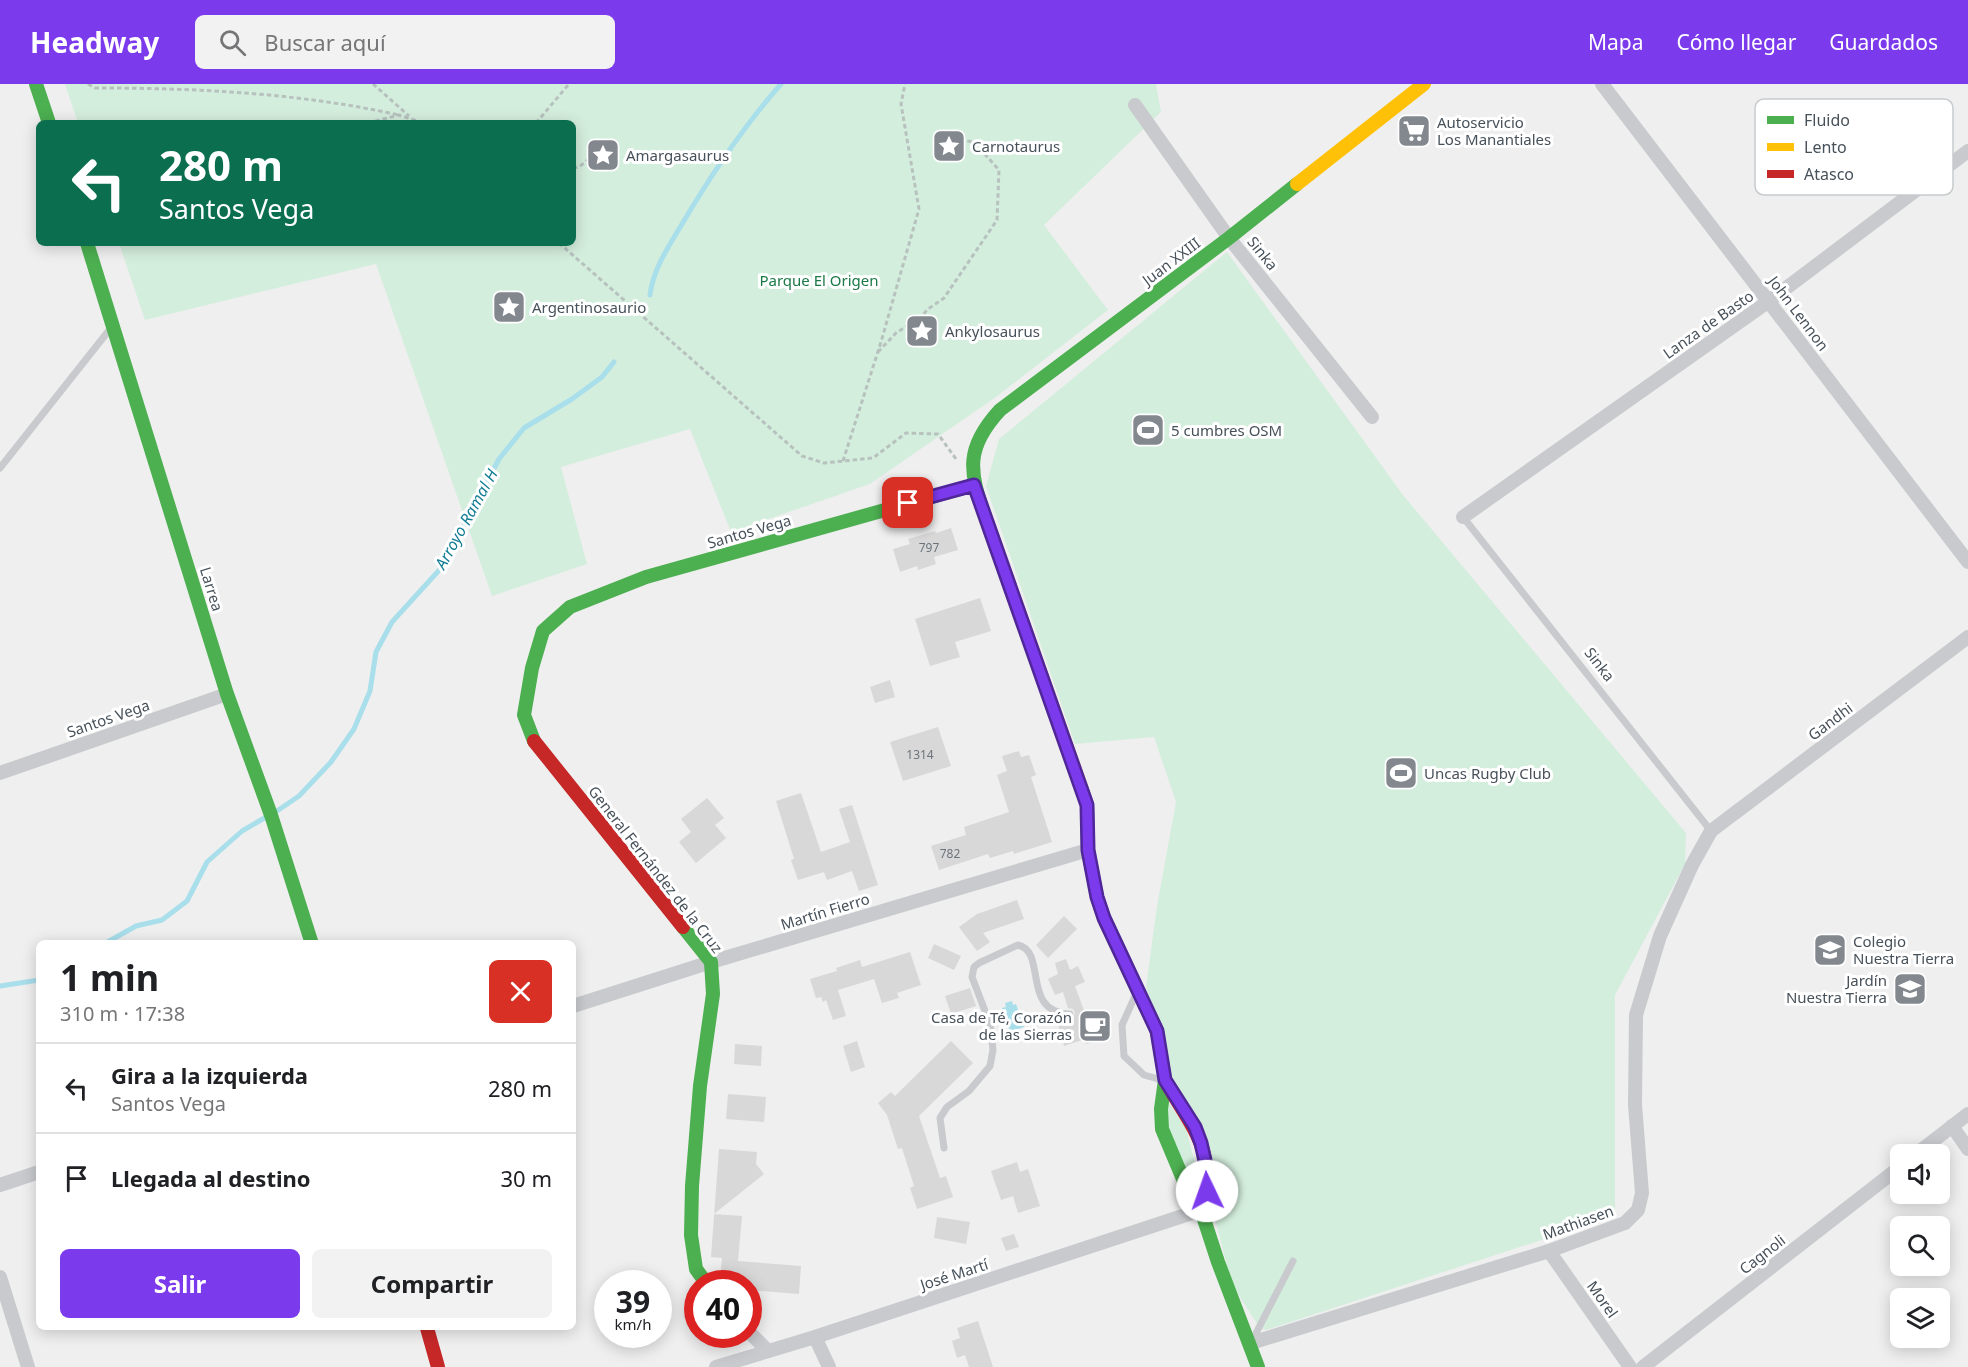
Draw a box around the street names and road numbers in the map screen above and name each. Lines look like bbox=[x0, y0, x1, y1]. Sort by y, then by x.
street label: Sinka bbox=[1243, 232, 1283, 274]
street label: Juan XXIII bbox=[1136, 233, 1204, 291]
street label: John Lennon bbox=[1763, 270, 1834, 354]
street label: Lanza de Basto bbox=[1659, 285, 1757, 363]
street label: Santos Vega bbox=[705, 509, 793, 553]
street label: Larrea bbox=[196, 564, 228, 614]
street label: Sinka bbox=[1580, 643, 1620, 685]
street label: Santos Vega bbox=[64, 694, 152, 742]
street label: Gandhi bbox=[1804, 698, 1856, 744]
street label: General Fernández de la Cruz bbox=[584, 781, 728, 957]
street label: Martín Fierro bbox=[778, 888, 872, 934]
street label: Mathiasen bbox=[1540, 1200, 1616, 1244]
street label: Cagnoli bbox=[1735, 1230, 1789, 1278]
street label: José Martí bbox=[916, 1253, 992, 1295]
street label: Morel bbox=[1583, 1277, 1623, 1321]

